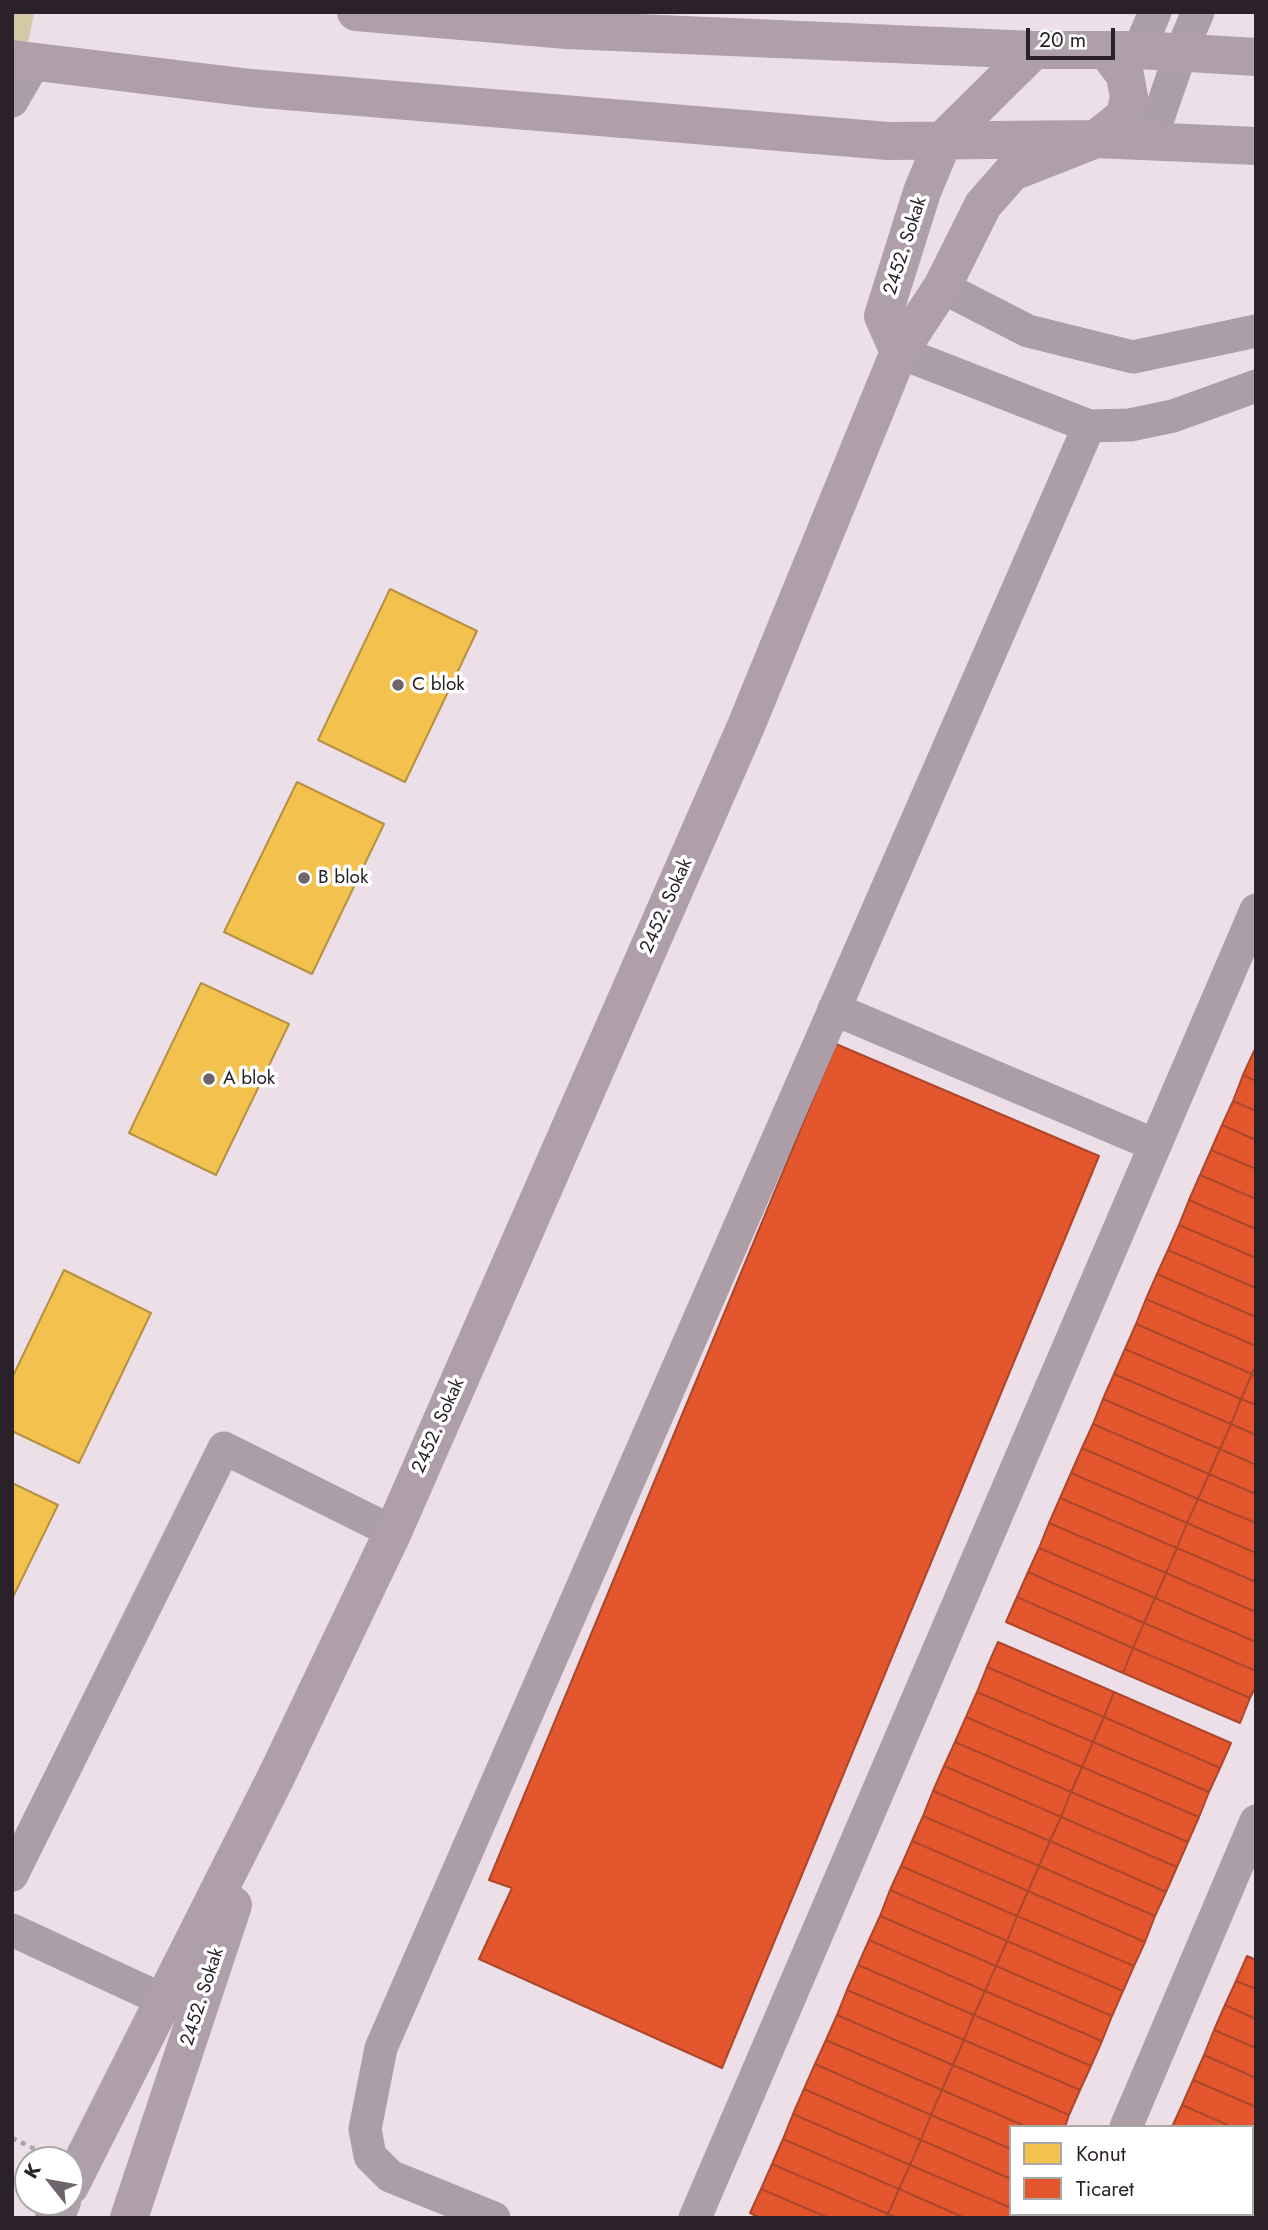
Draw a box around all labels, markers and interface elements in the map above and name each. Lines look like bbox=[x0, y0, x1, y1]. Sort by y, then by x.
scale bar bbox=[1030, 14, 1119, 58]
text: 20 m bbox=[1039, 25, 1086, 55]
street label: 2452. Sokak bbox=[879, 194, 933, 298]
place label: C blok bbox=[412, 674, 465, 696]
marker: C blok bbox=[390, 677, 406, 693]
street label: 2452. Sokak bbox=[636, 855, 698, 957]
place label: B blok bbox=[318, 867, 368, 889]
marker: B blok bbox=[296, 870, 312, 886]
place label: A blok bbox=[223, 1068, 275, 1090]
marker: A blok bbox=[201, 1071, 217, 1087]
street label: 2452. Sokak bbox=[408, 1375, 470, 1477]
street label: 2452. Sokak bbox=[176, 1945, 230, 2049]
legend bbox=[1009, 2125, 1254, 2216]
text: Konut bbox=[1076, 2139, 1126, 2169]
north arrow bbox=[14, 2146, 84, 2216]
text: K bbox=[17, 2158, 47, 2184]
text: Ticaret bbox=[1076, 2174, 1134, 2204]

